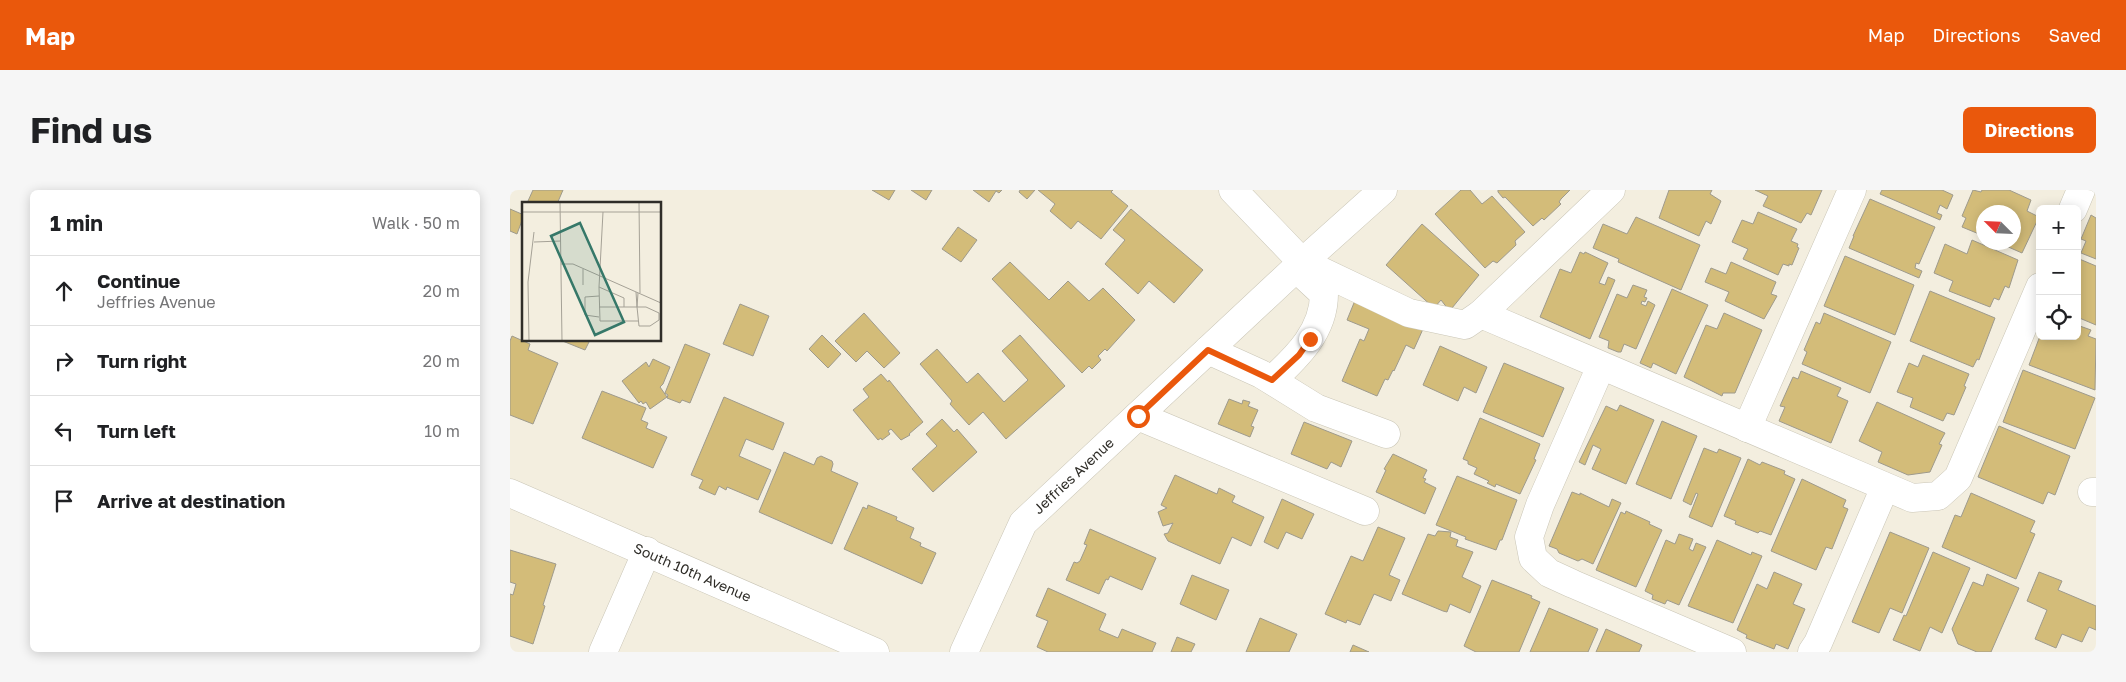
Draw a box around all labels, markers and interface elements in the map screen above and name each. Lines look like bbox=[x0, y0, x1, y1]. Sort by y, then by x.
text: Map bbox=[25, 21, 75, 50]
text: Map bbox=[1868, 24, 1904, 46]
text: Directions bbox=[1932, 24, 2020, 46]
text: Saved bbox=[2048, 24, 2101, 46]
button: Directions bbox=[1963, 107, 2096, 153]
text: Find us bbox=[30, 109, 152, 151]
inset map bbox=[522, 202, 661, 341]
north arrow bbox=[1976, 205, 2021, 250]
map controls bbox=[2036, 205, 2081, 340]
button: + bbox=[2036, 205, 2081, 250]
text: 1 min bbox=[50, 210, 103, 236]
text: Walk · 50 m bbox=[372, 213, 460, 233]
button: − bbox=[2036, 250, 2081, 295]
text: Continue bbox=[97, 269, 180, 292]
icon: ahead bbox=[50, 277, 78, 305]
text: 20 m bbox=[423, 281, 460, 301]
text: Jeffries Avenue bbox=[97, 292, 216, 312]
button: locate bbox=[2036, 295, 2081, 340]
route end bbox=[1299, 328, 1322, 351]
icon: right bbox=[50, 347, 78, 375]
text: Turn right bbox=[97, 349, 187, 372]
text: 20 m bbox=[423, 351, 460, 371]
route start bbox=[1127, 405, 1150, 428]
icon: left bbox=[50, 417, 78, 445]
text: Turn left bbox=[97, 419, 176, 442]
text: 10 m bbox=[424, 421, 460, 441]
street label: Jeffries Avenue bbox=[1029, 434, 1117, 517]
icon: arrive bbox=[50, 487, 78, 515]
text: Arrive at destination bbox=[97, 489, 285, 512]
street label: South 10th Avenue bbox=[631, 539, 754, 605]

